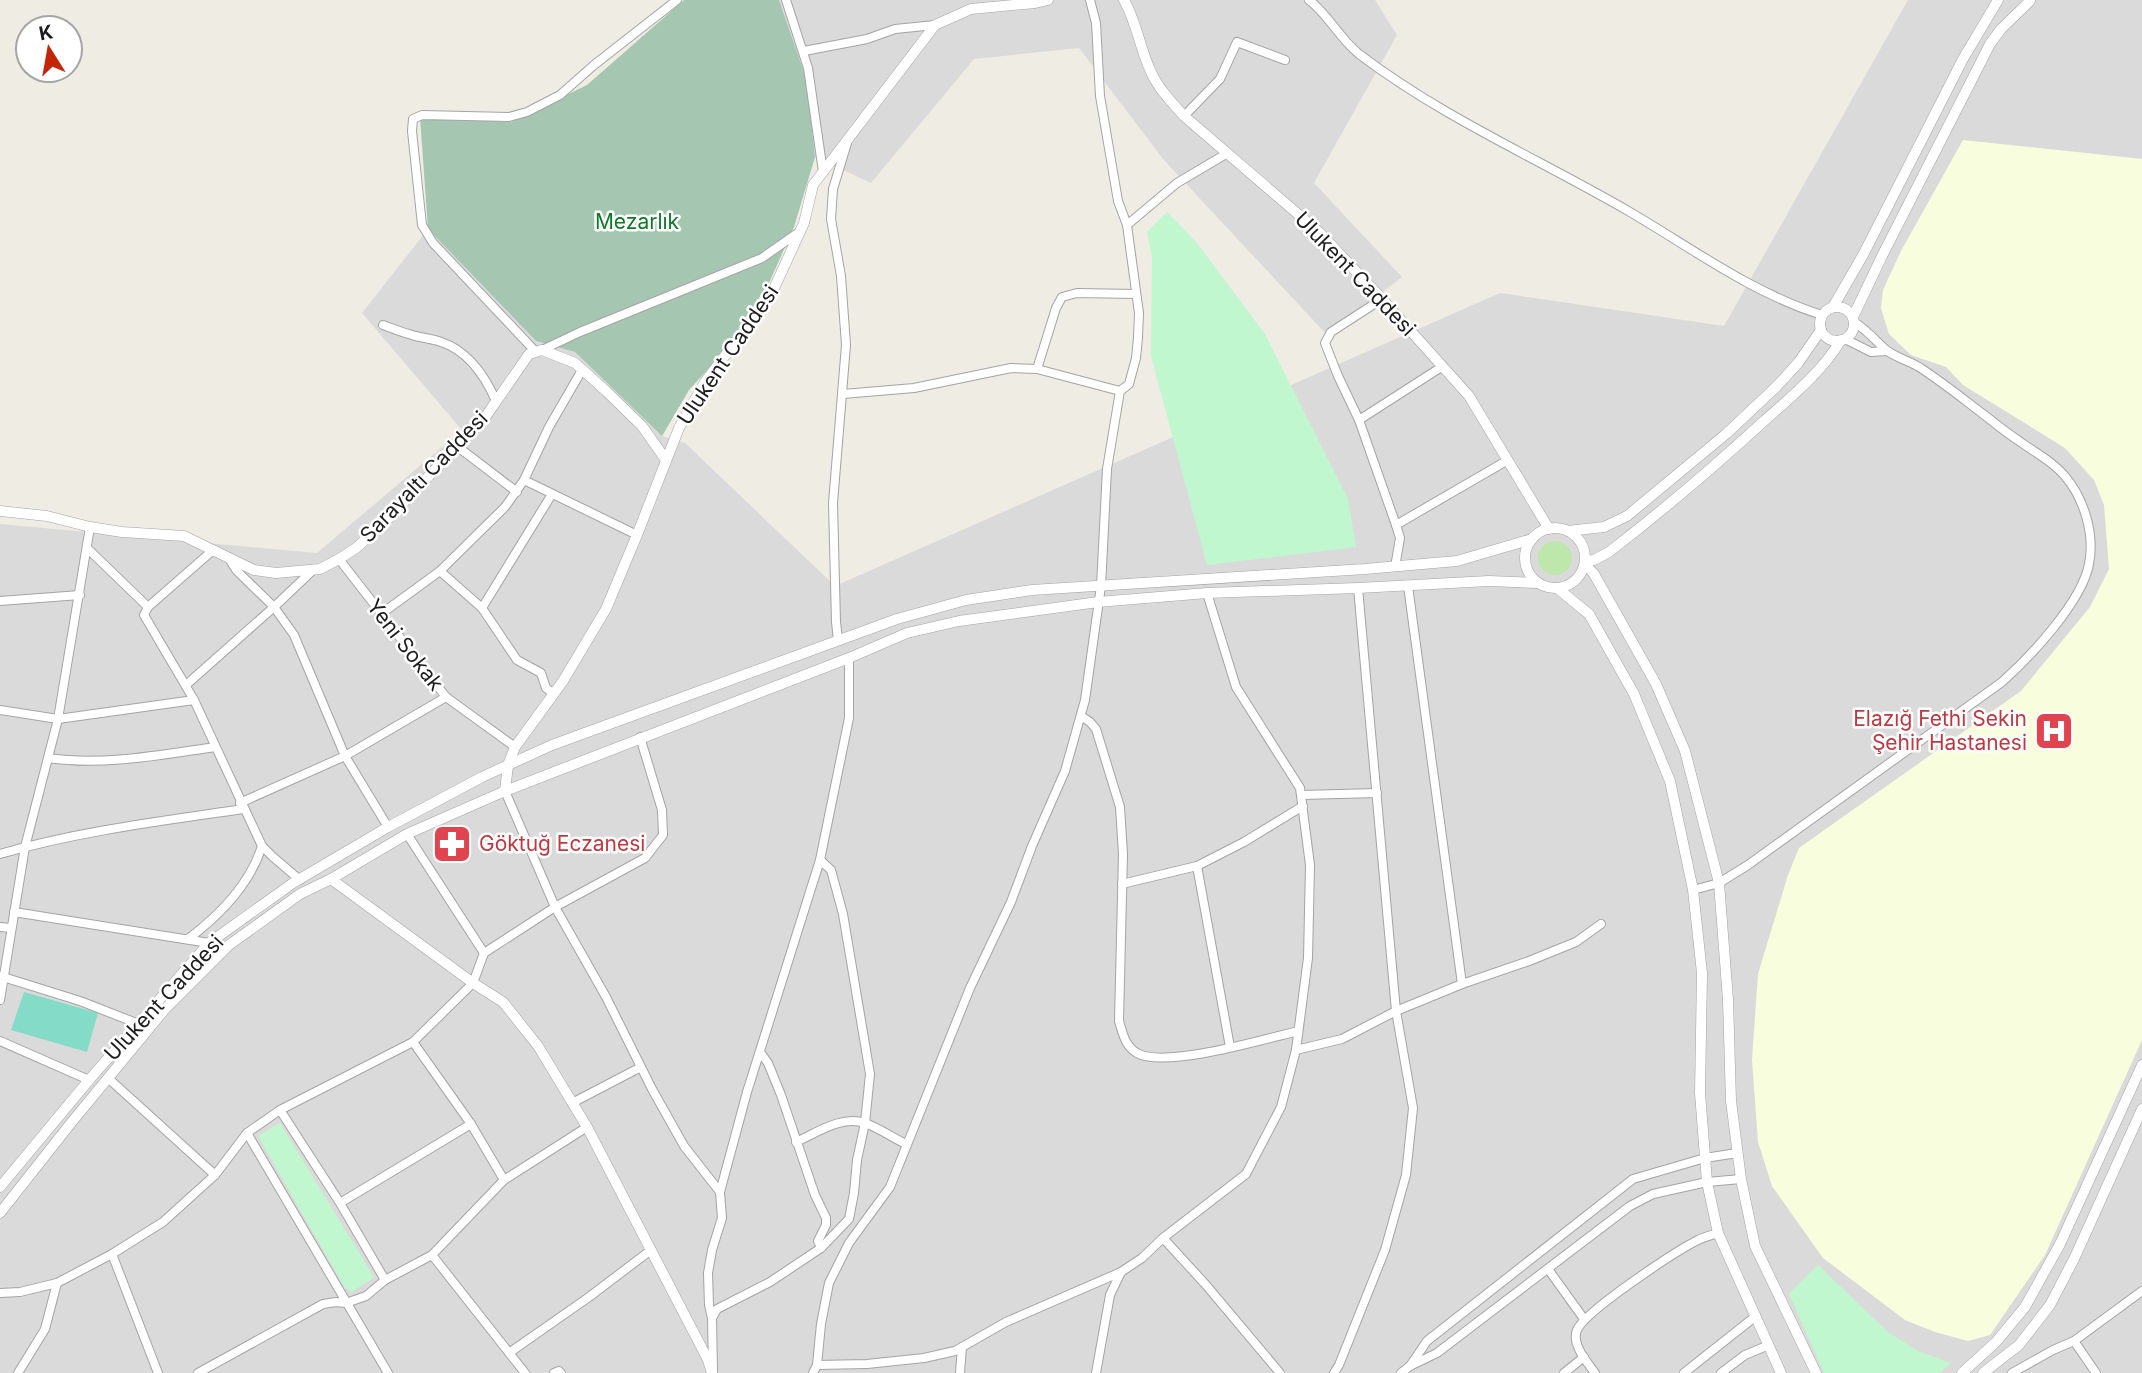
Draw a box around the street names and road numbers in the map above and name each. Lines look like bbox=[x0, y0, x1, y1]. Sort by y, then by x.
street label: Ulukent Caddesi bbox=[1290, 206, 1421, 341]
street label: Ulukent Caddesi bbox=[672, 280, 783, 429]
street label: Sarayaltı Caddesi bbox=[355, 406, 493, 547]
street label: Yeni Sokak bbox=[362, 594, 449, 696]
street label: Ulukent Caddesi bbox=[99, 930, 228, 1066]

